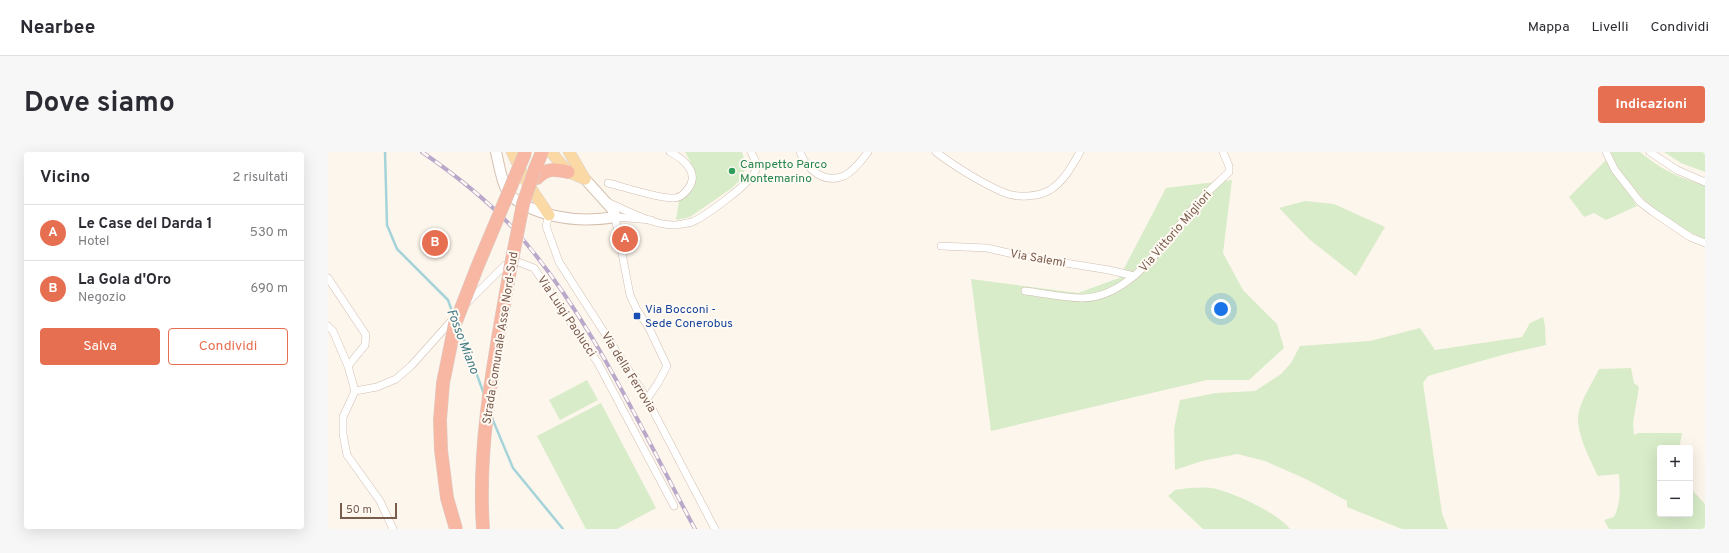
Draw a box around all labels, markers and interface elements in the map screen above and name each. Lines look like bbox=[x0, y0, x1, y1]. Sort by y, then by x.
text: Nearbee bbox=[20, 16, 95, 40]
text: Mappa bbox=[1528, 19, 1570, 36]
text: Livelli bbox=[1592, 19, 1628, 36]
text: Condividi bbox=[1650, 19, 1709, 36]
text: Dove siamo bbox=[24, 86, 175, 122]
button: Indicazioni bbox=[1598, 86, 1705, 123]
place label: Campetto Parco Montemarino bbox=[740, 157, 827, 187]
marker: Campetto Parco Montemarino bbox=[727, 166, 737, 176]
text: Vicino bbox=[40, 167, 90, 189]
text: 2 risultati bbox=[233, 170, 288, 186]
street label: Via Vittorio Migliori bbox=[1136, 188, 1216, 276]
text: Le Case del Darda 1 bbox=[78, 215, 212, 234]
pin: A bbox=[612, 224, 638, 254]
text: A bbox=[48, 225, 58, 241]
text: 530 m bbox=[250, 225, 288, 241]
pin: B bbox=[422, 228, 448, 258]
text: Hotel bbox=[78, 234, 109, 250]
street label: Via Salemi bbox=[1009, 246, 1067, 272]
street label: Strada Comunale Asse Nord-Sud bbox=[479, 251, 523, 426]
text: La Gola d'Oro bbox=[78, 271, 171, 290]
street label: Via Luigi Paolucci bbox=[533, 273, 599, 360]
text: B bbox=[49, 281, 57, 297]
text: 690 m bbox=[251, 281, 288, 297]
text: Negozio bbox=[78, 290, 126, 306]
your location bbox=[1211, 299, 1231, 319]
place label: Via Bocconi - Sede Conerobus bbox=[645, 302, 733, 332]
water label: Fosso Miano bbox=[442, 307, 482, 377]
marker: Via Bocconi - Sede Conerobus bbox=[632, 311, 642, 321]
button: Salva bbox=[40, 328, 160, 365]
button: Condividi bbox=[168, 328, 288, 365]
street label: Via della Ferrovia bbox=[597, 329, 659, 416]
map controls bbox=[1657, 445, 1693, 517]
button: + bbox=[1657, 445, 1693, 481]
button: − bbox=[1657, 481, 1693, 517]
scale bar bbox=[340, 501, 397, 520]
text: 50 m bbox=[346, 503, 372, 517]

